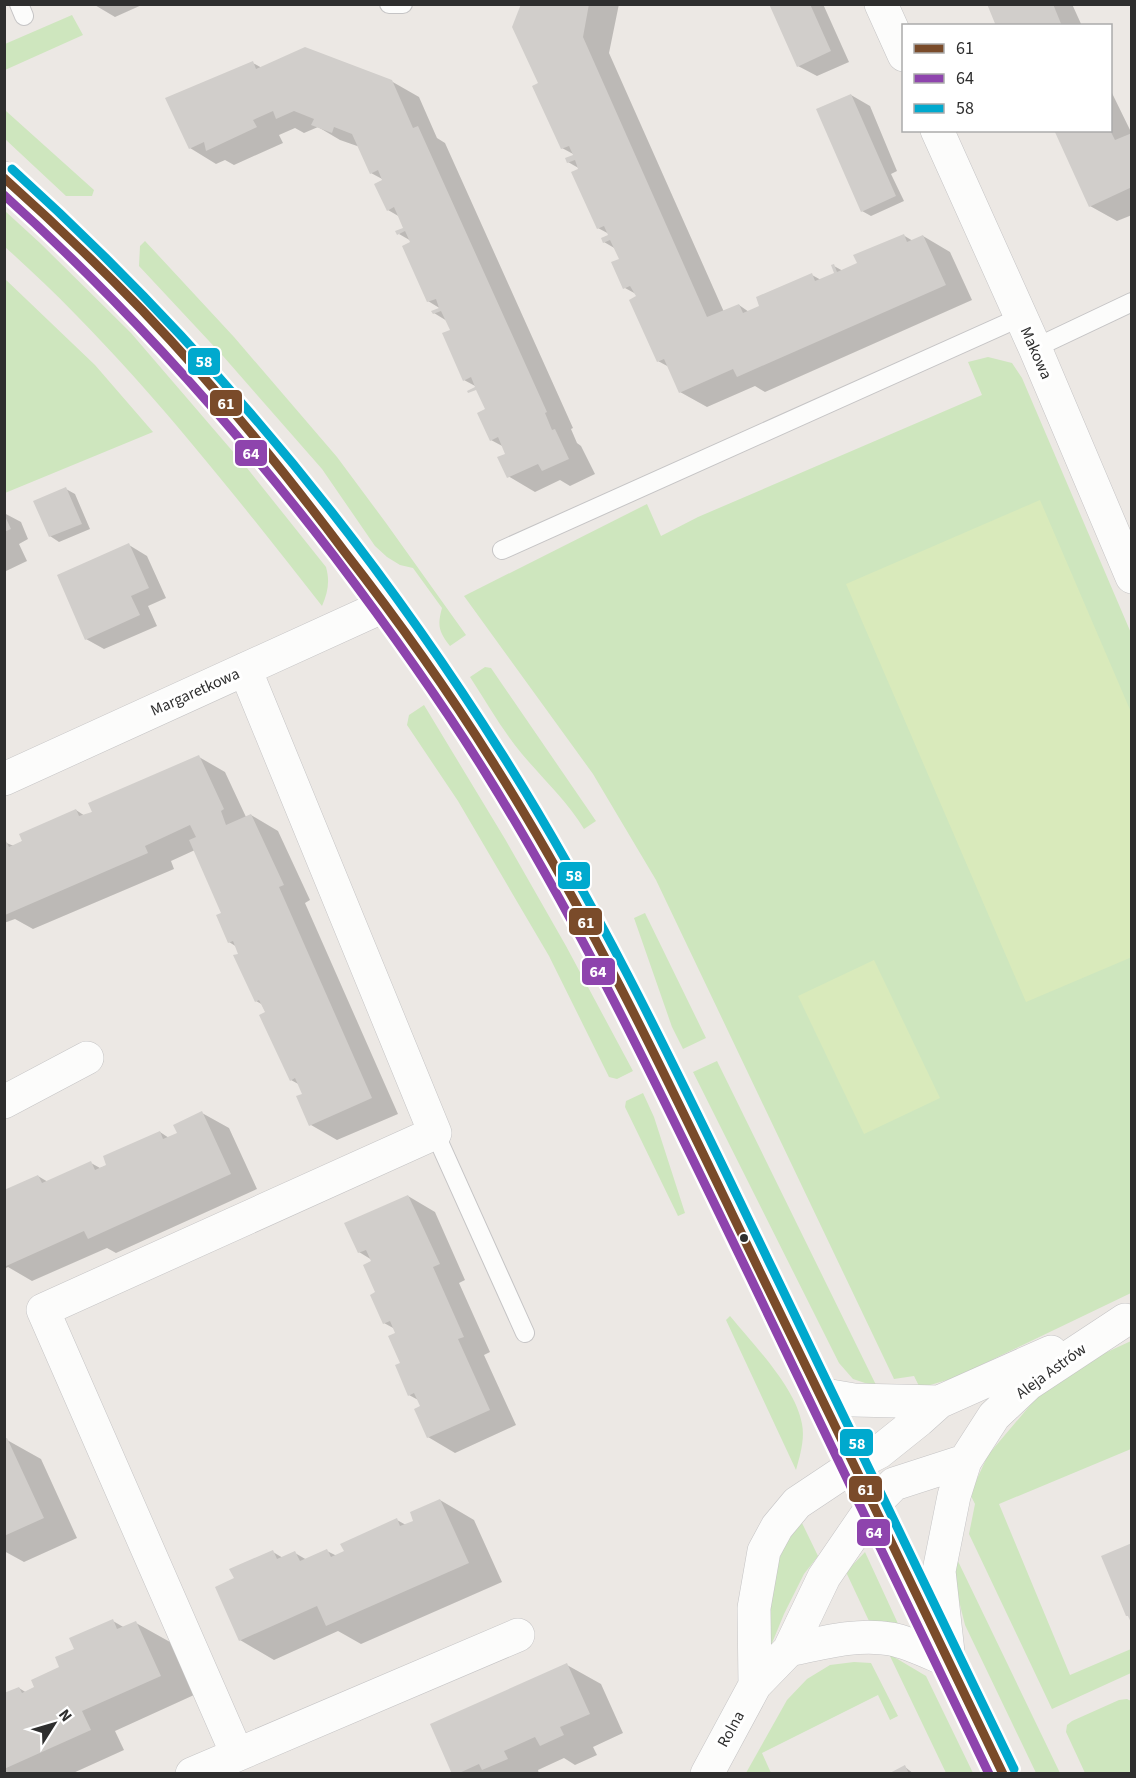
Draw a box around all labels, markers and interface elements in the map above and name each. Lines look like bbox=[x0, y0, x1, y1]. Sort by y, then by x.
legend bbox=[902, 24, 1112, 132]
text: 61 bbox=[956, 36, 974, 61]
text: 64 bbox=[956, 66, 974, 91]
text: 58 bbox=[956, 96, 974, 121]
street label: Makowa bbox=[1015, 323, 1057, 383]
line badge: 58 bbox=[187, 347, 221, 376]
text: 58 bbox=[196, 351, 212, 373]
line badge: 61 bbox=[209, 389, 243, 417]
text: 61 bbox=[218, 393, 234, 415]
line badge: 64 bbox=[234, 439, 268, 467]
text: 64 bbox=[243, 443, 260, 465]
street label: Margaretkowa bbox=[147, 663, 243, 721]
line badge: 58 bbox=[557, 861, 591, 890]
text: 58 bbox=[566, 865, 582, 887]
line badge: 61 bbox=[568, 907, 603, 936]
text: 61 bbox=[578, 912, 594, 934]
line badge: 64 bbox=[581, 957, 616, 986]
text: 64 bbox=[590, 961, 607, 983]
unlabelled marker bbox=[738, 1232, 750, 1244]
street label: Aleja Astrów bbox=[1011, 1338, 1091, 1404]
line badge: 58 bbox=[839, 1428, 874, 1457]
text: 58 bbox=[849, 1433, 865, 1455]
line badge: 61 bbox=[848, 1475, 883, 1503]
text: 61 bbox=[858, 1479, 874, 1501]
line badge: 64 bbox=[856, 1518, 891, 1547]
text: 64 bbox=[866, 1522, 883, 1544]
north arrow bbox=[24, 1694, 84, 1754]
text: N bbox=[53, 1705, 77, 1726]
street label: Rolna bbox=[712, 1707, 750, 1751]

